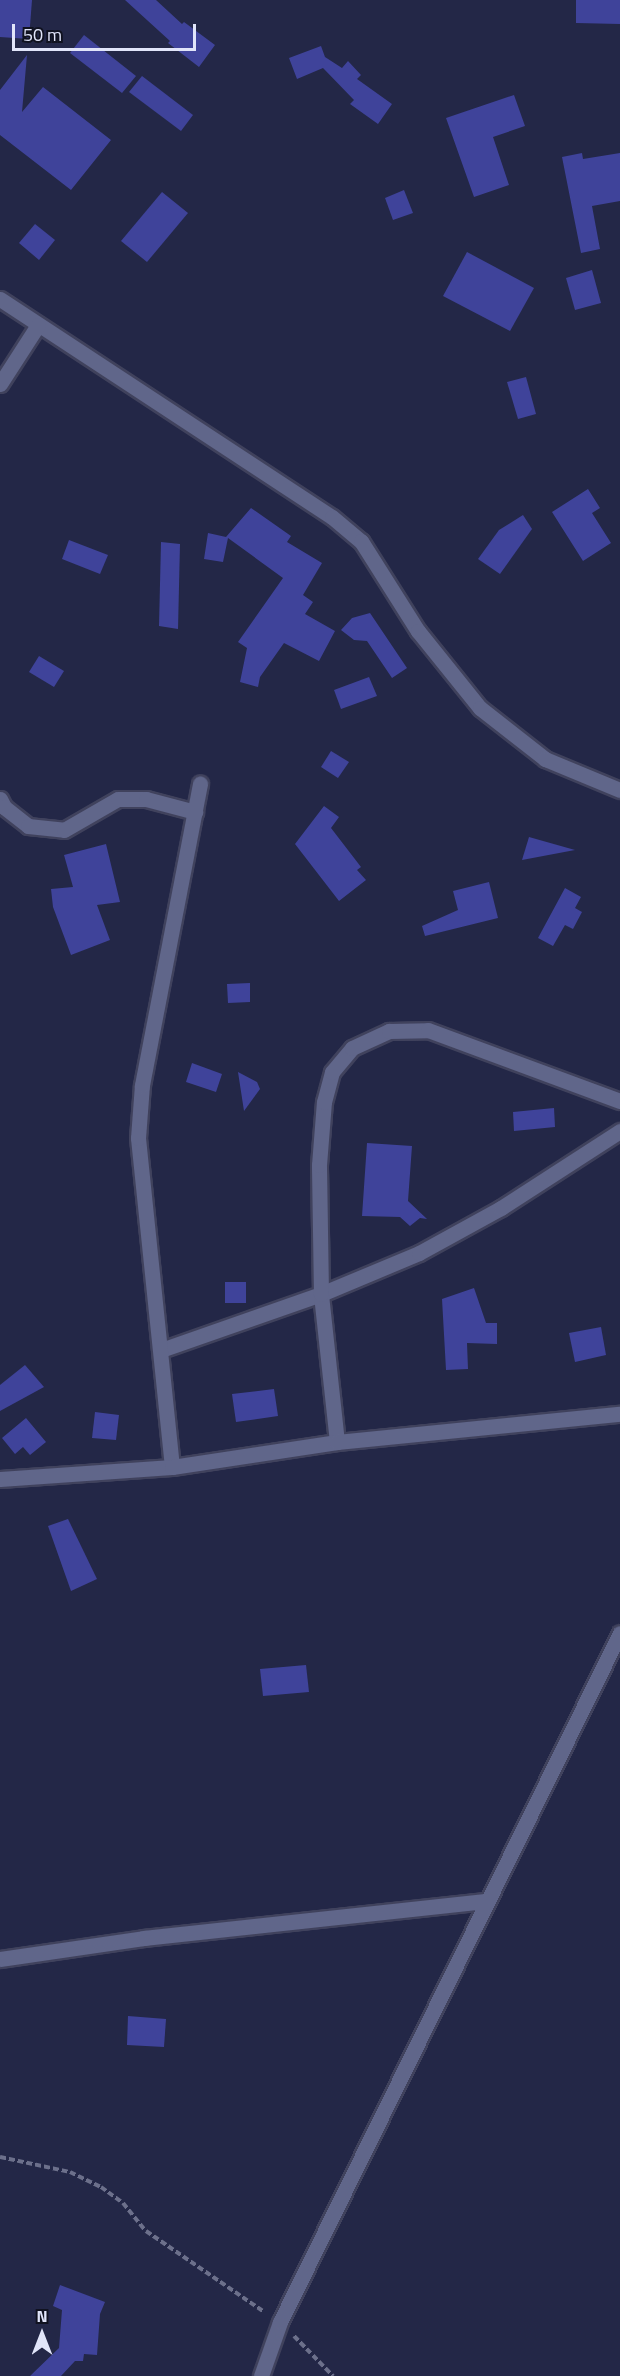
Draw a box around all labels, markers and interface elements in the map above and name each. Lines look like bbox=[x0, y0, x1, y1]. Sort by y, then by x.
scale bar bbox=[15, 12, 200, 50]
text: 50 m bbox=[23, 21, 62, 48]
north arrow bbox=[12, 2304, 72, 2364]
text: N bbox=[36, 2304, 48, 2328]

